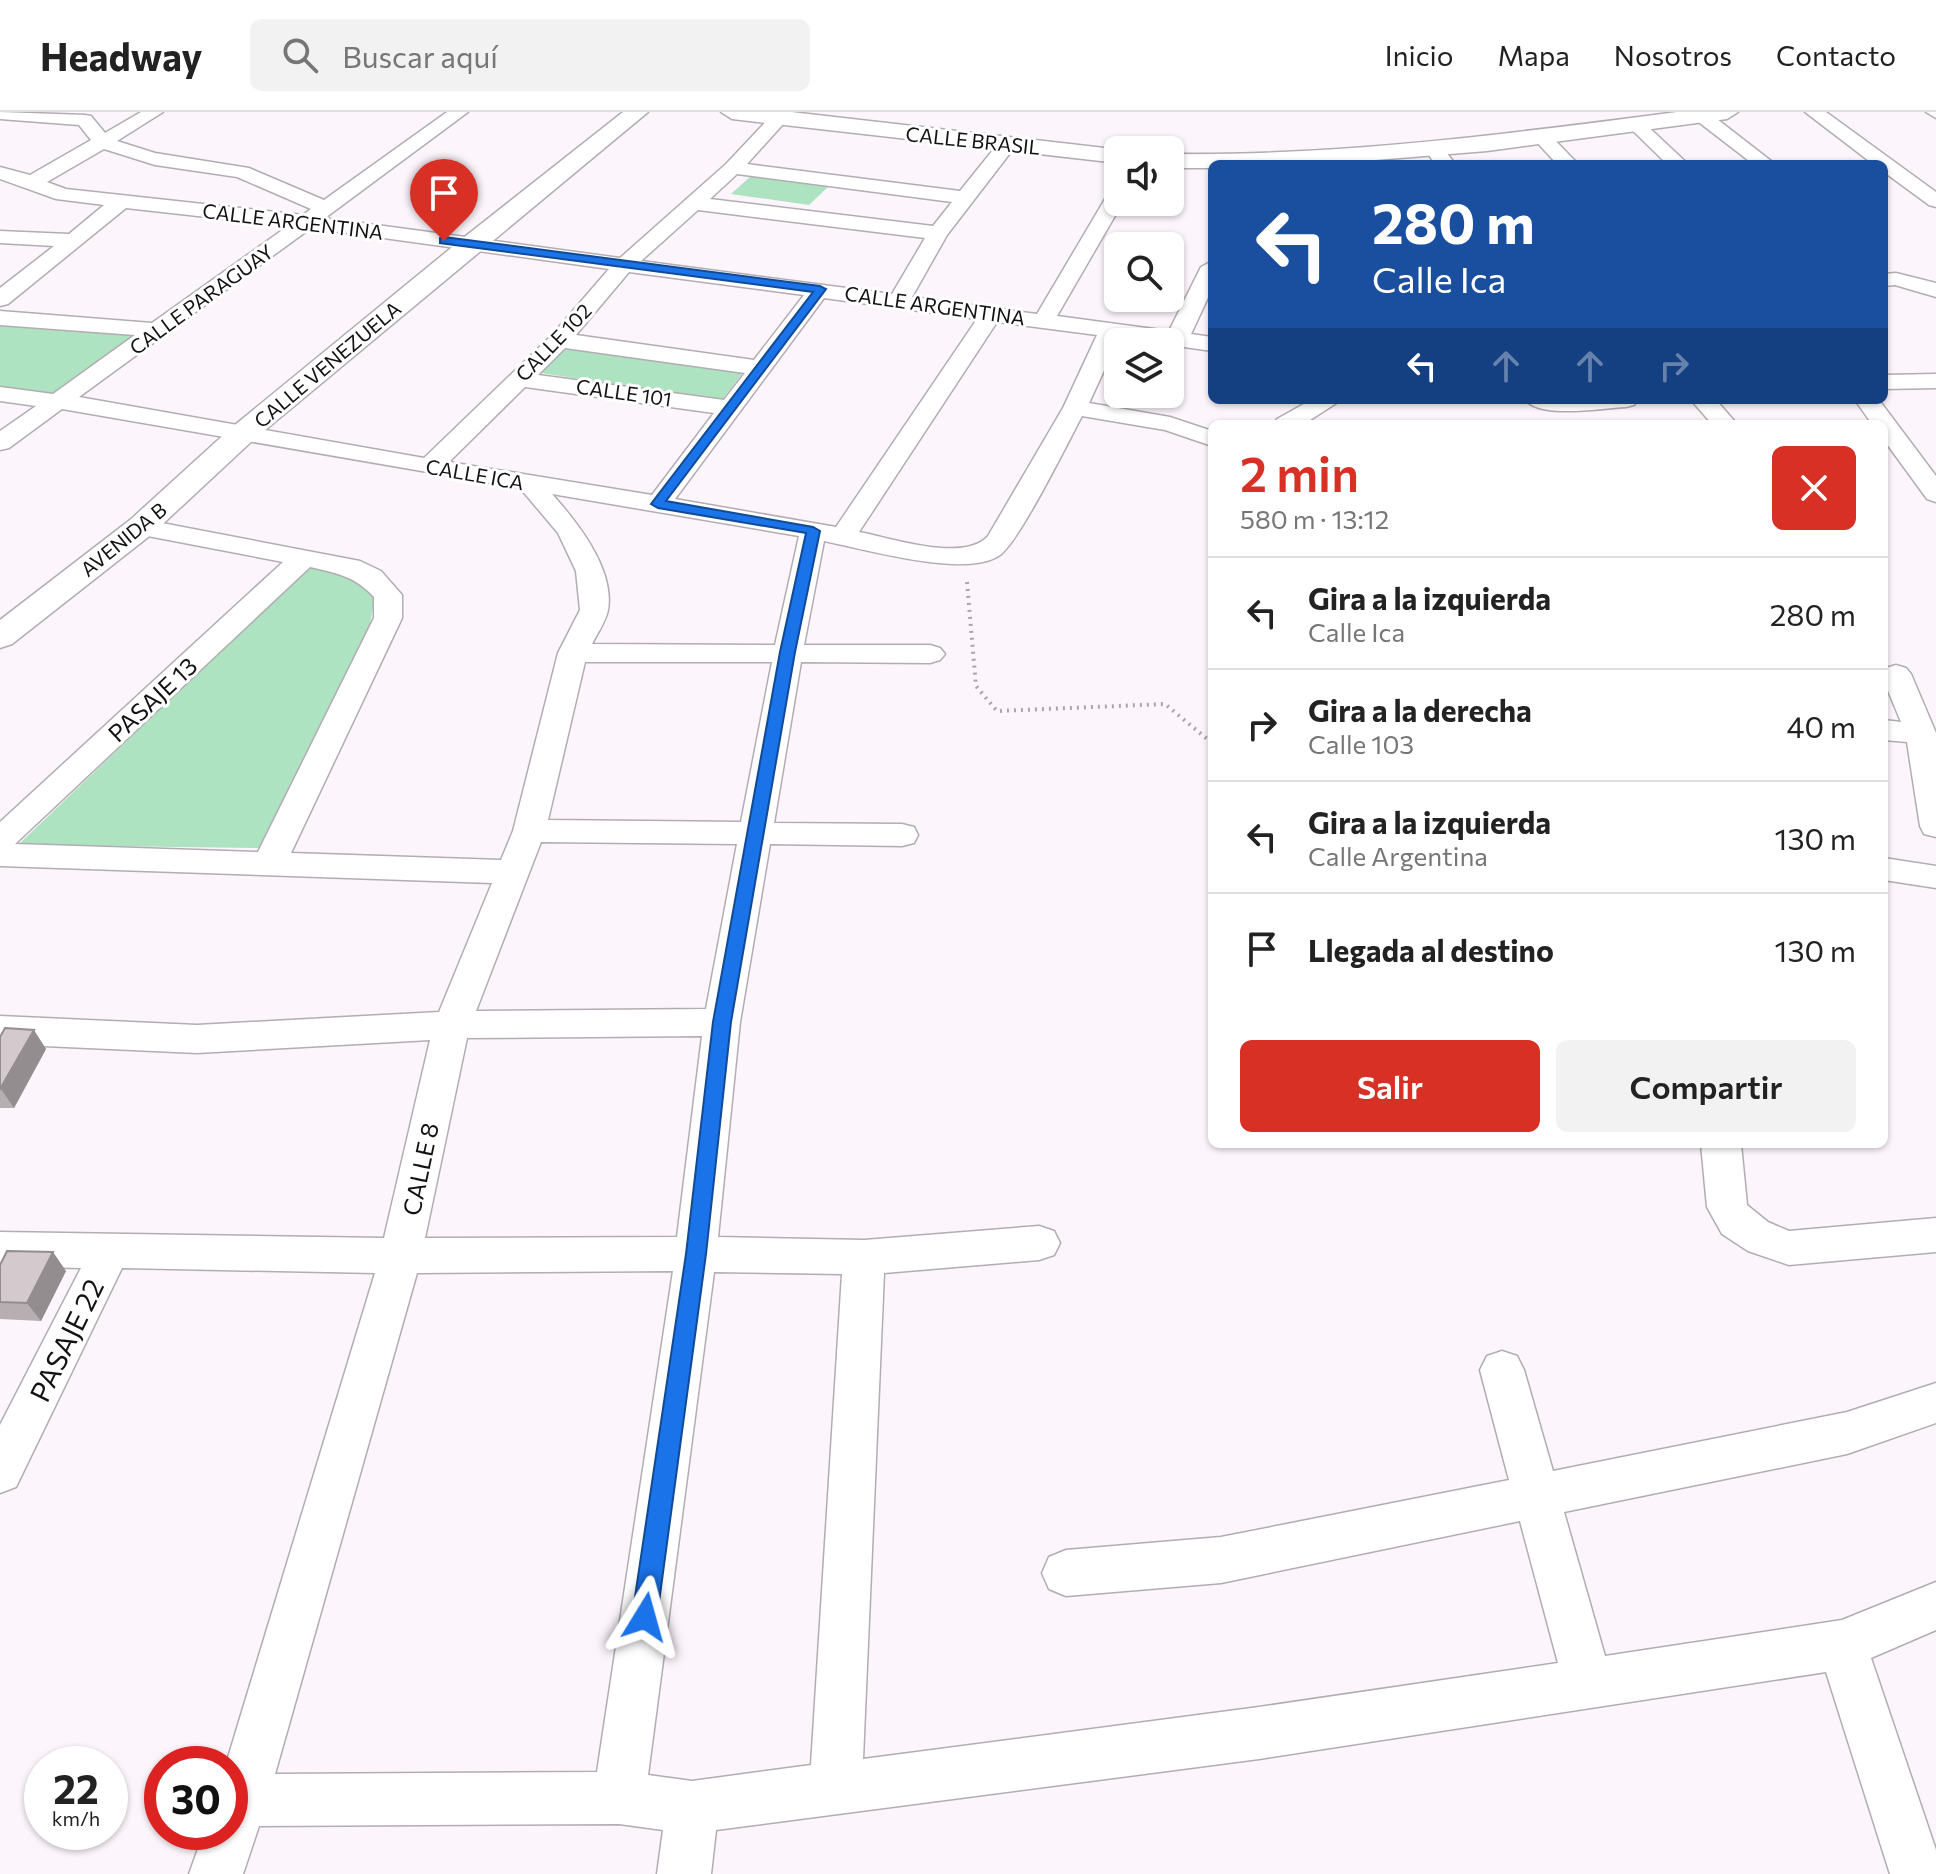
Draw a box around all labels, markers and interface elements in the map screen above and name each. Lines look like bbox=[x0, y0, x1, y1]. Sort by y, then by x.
search box bbox=[250, 19, 810, 91]
text: Headway bbox=[40, 32, 202, 79]
icon: search bbox=[278, 33, 322, 77]
text: Buscar aquí bbox=[342, 37, 498, 74]
text: Inicio bbox=[1385, 38, 1453, 72]
text: Mapa bbox=[1497, 38, 1570, 72]
text: Nosotros bbox=[1614, 38, 1732, 72]
text: Contacto bbox=[1776, 38, 1896, 72]
street label: CALLE BRASIL bbox=[905, 121, 1041, 159]
map controls bbox=[1104, 136, 1184, 408]
button: sound bbox=[1104, 136, 1184, 216]
pin bbox=[410, 159, 478, 241]
icon: arrive bbox=[422, 171, 466, 215]
text: 280 m bbox=[1372, 187, 1535, 256]
icon: left bbox=[1240, 192, 1344, 296]
street label: CALLE ARGENTINA bbox=[201, 198, 385, 244]
button: search bbox=[1104, 232, 1184, 312]
street label: CALLE PARAGUAY bbox=[124, 239, 278, 359]
text: Calle Ica bbox=[1372, 256, 1506, 300]
street label: CALLE ARGENTINA bbox=[843, 280, 1027, 330]
street label: CALLE VENEZUELA bbox=[249, 296, 405, 432]
street label: CALLE 102 bbox=[510, 298, 596, 386]
button: layers bbox=[1104, 328, 1184, 408]
icon: left bbox=[1400, 344, 1444, 388]
icon: ahead bbox=[1484, 344, 1528, 388]
icon: ahead bbox=[1568, 344, 1612, 388]
icon: right bbox=[1652, 344, 1696, 388]
street label: CALLE 101 bbox=[575, 373, 673, 411]
text: 2 min bbox=[1240, 443, 1359, 502]
button: close bbox=[1772, 446, 1856, 530]
street label: CALLE ICA bbox=[424, 454, 526, 494]
street label: AVENIDA B bbox=[75, 497, 171, 581]
text: 580 m · 13:12 bbox=[1240, 503, 1389, 534]
text: Gira a la izquierda bbox=[1308, 579, 1551, 616]
icon: left bbox=[1240, 591, 1284, 635]
text: 280 m bbox=[1770, 595, 1856, 632]
text: Calle Ica bbox=[1308, 616, 1405, 647]
street label: PASAJE 13 bbox=[102, 651, 202, 747]
text: Gira a la derecha bbox=[1308, 691, 1532, 728]
icon: right bbox=[1240, 703, 1284, 747]
text: 40 m bbox=[1787, 707, 1856, 744]
text: Calle 103 bbox=[1308, 728, 1414, 759]
text: Gira a la izquierda bbox=[1308, 803, 1551, 840]
icon: left bbox=[1240, 815, 1284, 859]
text: 130 m bbox=[1775, 819, 1856, 856]
text: Calle Argentina bbox=[1308, 840, 1488, 871]
icon: arrive bbox=[1240, 927, 1284, 971]
text: Llegada al destino bbox=[1308, 931, 1554, 968]
text: 130 m bbox=[1775, 931, 1856, 968]
button: Salir bbox=[1240, 1040, 1540, 1132]
button: Compartir bbox=[1556, 1040, 1856, 1132]
street label: CALLE 8 bbox=[396, 1120, 444, 1218]
street label: PASAJE 22 bbox=[22, 1273, 110, 1407]
position arrow bbox=[603, 1575, 687, 1659]
speed limit sign: 30 bbox=[144, 1746, 248, 1850]
text: 22 bbox=[53, 1763, 99, 1812]
text: km/h bbox=[52, 1806, 100, 1830]

